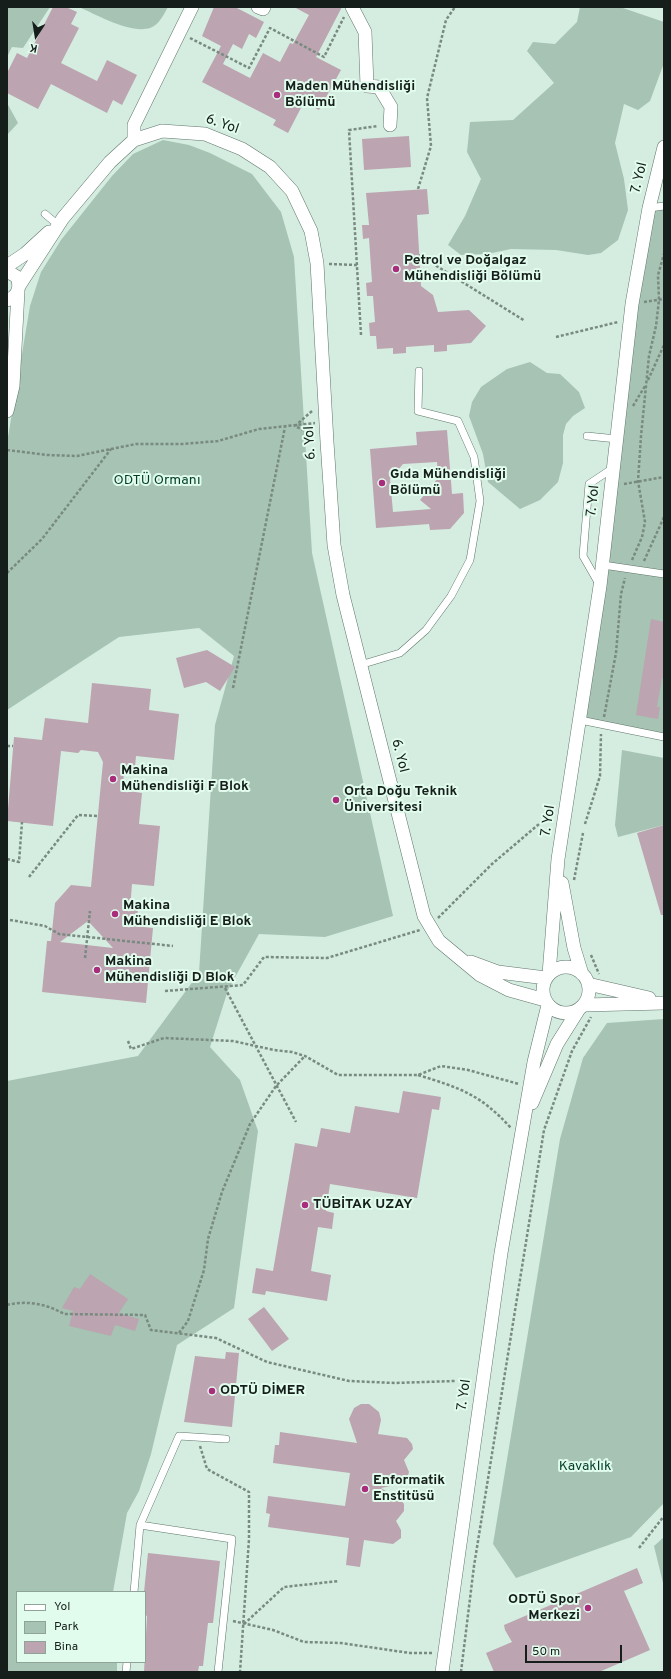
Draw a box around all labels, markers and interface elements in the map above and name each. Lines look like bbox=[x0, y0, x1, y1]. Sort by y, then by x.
north arrow bbox=[16, 16, 56, 56]
text: K bbox=[28, 40, 39, 55]
place label: Maden Mühendisliği Bölümü bbox=[285, 79, 415, 112]
marker: Maden Mühendisliği Bölümü bbox=[272, 90, 282, 100]
street label: 6. Yol bbox=[203, 112, 241, 138]
street label: 7. Yol bbox=[628, 161, 652, 195]
place label: Petrol ve Doğalgaz Mühendisliği Bölümü bbox=[404, 253, 541, 286]
marker: Petrol ve Doğalgaz Mühendisliği Bölümü bbox=[391, 264, 401, 274]
street label: 6. Yol bbox=[302, 426, 320, 460]
place label: Gıda Mühendisliği Bölümü bbox=[390, 467, 506, 500]
park label: ODTÜ Ormanı bbox=[114, 473, 200, 489]
marker: Gıda Mühendisliği Bölümü bbox=[377, 478, 387, 488]
street label: 7. Yol bbox=[584, 484, 604, 518]
street label: 6. Yol bbox=[387, 738, 411, 774]
place label: Makina Mühendisliği F Blok bbox=[121, 763, 249, 796]
marker: Makina Mühendisliği F Blok bbox=[108, 774, 118, 784]
place label: Orta Doğu Teknik Üniversitesi bbox=[344, 784, 457, 816]
marker: Orta Doğu Teknik Üniversitesi bbox=[331, 795, 341, 805]
street label: 7. Yol bbox=[538, 804, 560, 838]
place label: Makina Mühendisliği E Blok bbox=[123, 898, 251, 930]
marker: Makina Mühendisliği E Blok bbox=[110, 909, 120, 919]
place label: Makina Mühendisliği D Blok bbox=[105, 954, 235, 986]
marker: Makina Mühendisliği D Blok bbox=[92, 965, 102, 975]
place label: TÜBİTAK UZAY bbox=[313, 1197, 412, 1213]
marker: TÜBİTAK UZAY bbox=[300, 1200, 310, 1210]
street label: 7. Yol bbox=[454, 1378, 476, 1412]
place label: ODTÜ DİMER bbox=[220, 1383, 305, 1399]
marker: ODTÜ DİMER bbox=[207, 1386, 217, 1396]
park label: Kavaklık bbox=[559, 1459, 611, 1475]
place label: Enformatik Enstitüsü bbox=[373, 1473, 445, 1506]
marker: Enformatik Enstitüsü bbox=[360, 1484, 370, 1494]
legend bbox=[16, 1591, 146, 1663]
place label: ODTÜ Spor Merkezi bbox=[508, 1592, 580, 1624]
text: Yol bbox=[54, 1599, 70, 1615]
marker: ODTÜ Spor Merkezi bbox=[583, 1603, 593, 1613]
text: Park bbox=[54, 1619, 79, 1635]
scale bar bbox=[527, 1637, 624, 1663]
text: Bina bbox=[54, 1639, 78, 1655]
text: 50 m bbox=[532, 1644, 560, 1660]

